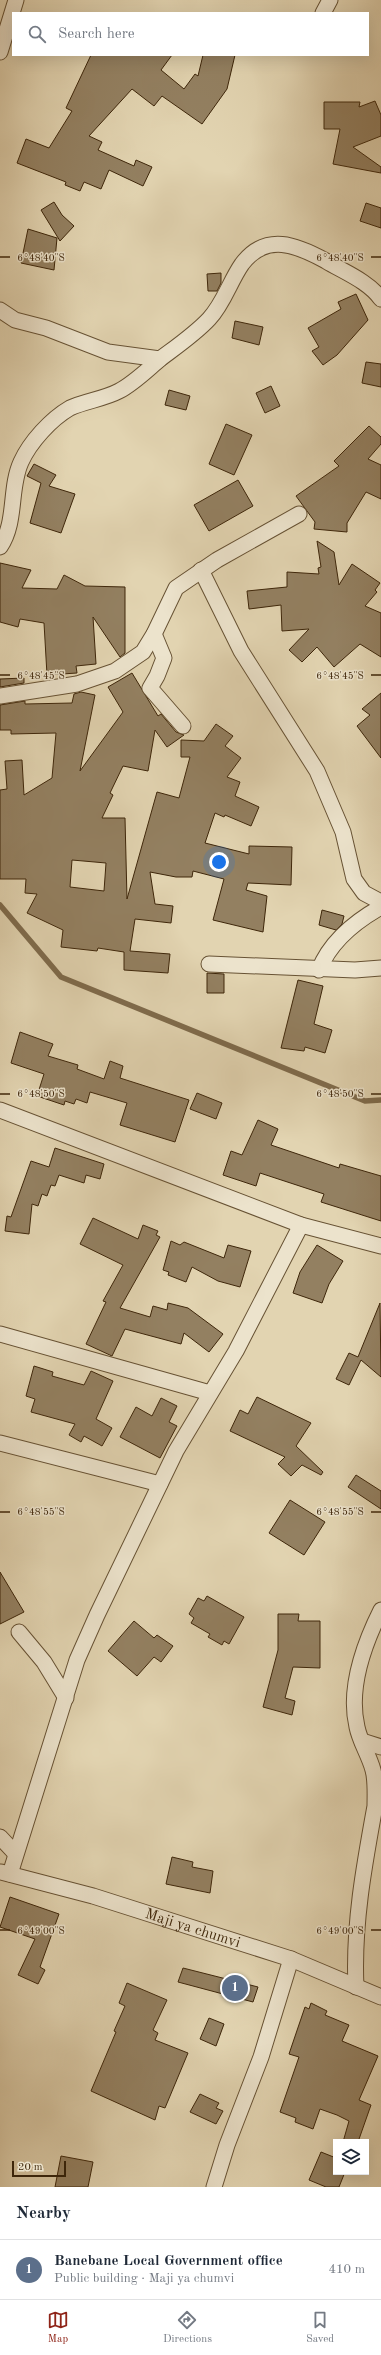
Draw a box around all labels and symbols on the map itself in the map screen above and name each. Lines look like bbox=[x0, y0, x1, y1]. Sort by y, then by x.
text: 6°48'40"S bbox=[17, 253, 65, 263]
text: 6°48'40"S bbox=[316, 253, 364, 263]
text: 6°48'45"S bbox=[17, 671, 65, 681]
text: 6°48'45"S bbox=[316, 671, 364, 681]
your location bbox=[209, 852, 229, 872]
text: 6°48'50"S bbox=[17, 1089, 65, 1099]
text: 6°48'50"S bbox=[316, 1089, 364, 1099]
text: 6°48'55"S bbox=[17, 1507, 65, 1517]
text: 6°48'55"S bbox=[316, 1507, 364, 1517]
street label: Maji ya chumvi bbox=[143, 1907, 242, 1951]
text: 6°49'00"S bbox=[17, 1926, 65, 1936]
text: 6°49'00"S bbox=[316, 1926, 364, 1936]
pin: 1 bbox=[222, 1973, 248, 2003]
scale bar bbox=[12, 2159, 66, 2178]

